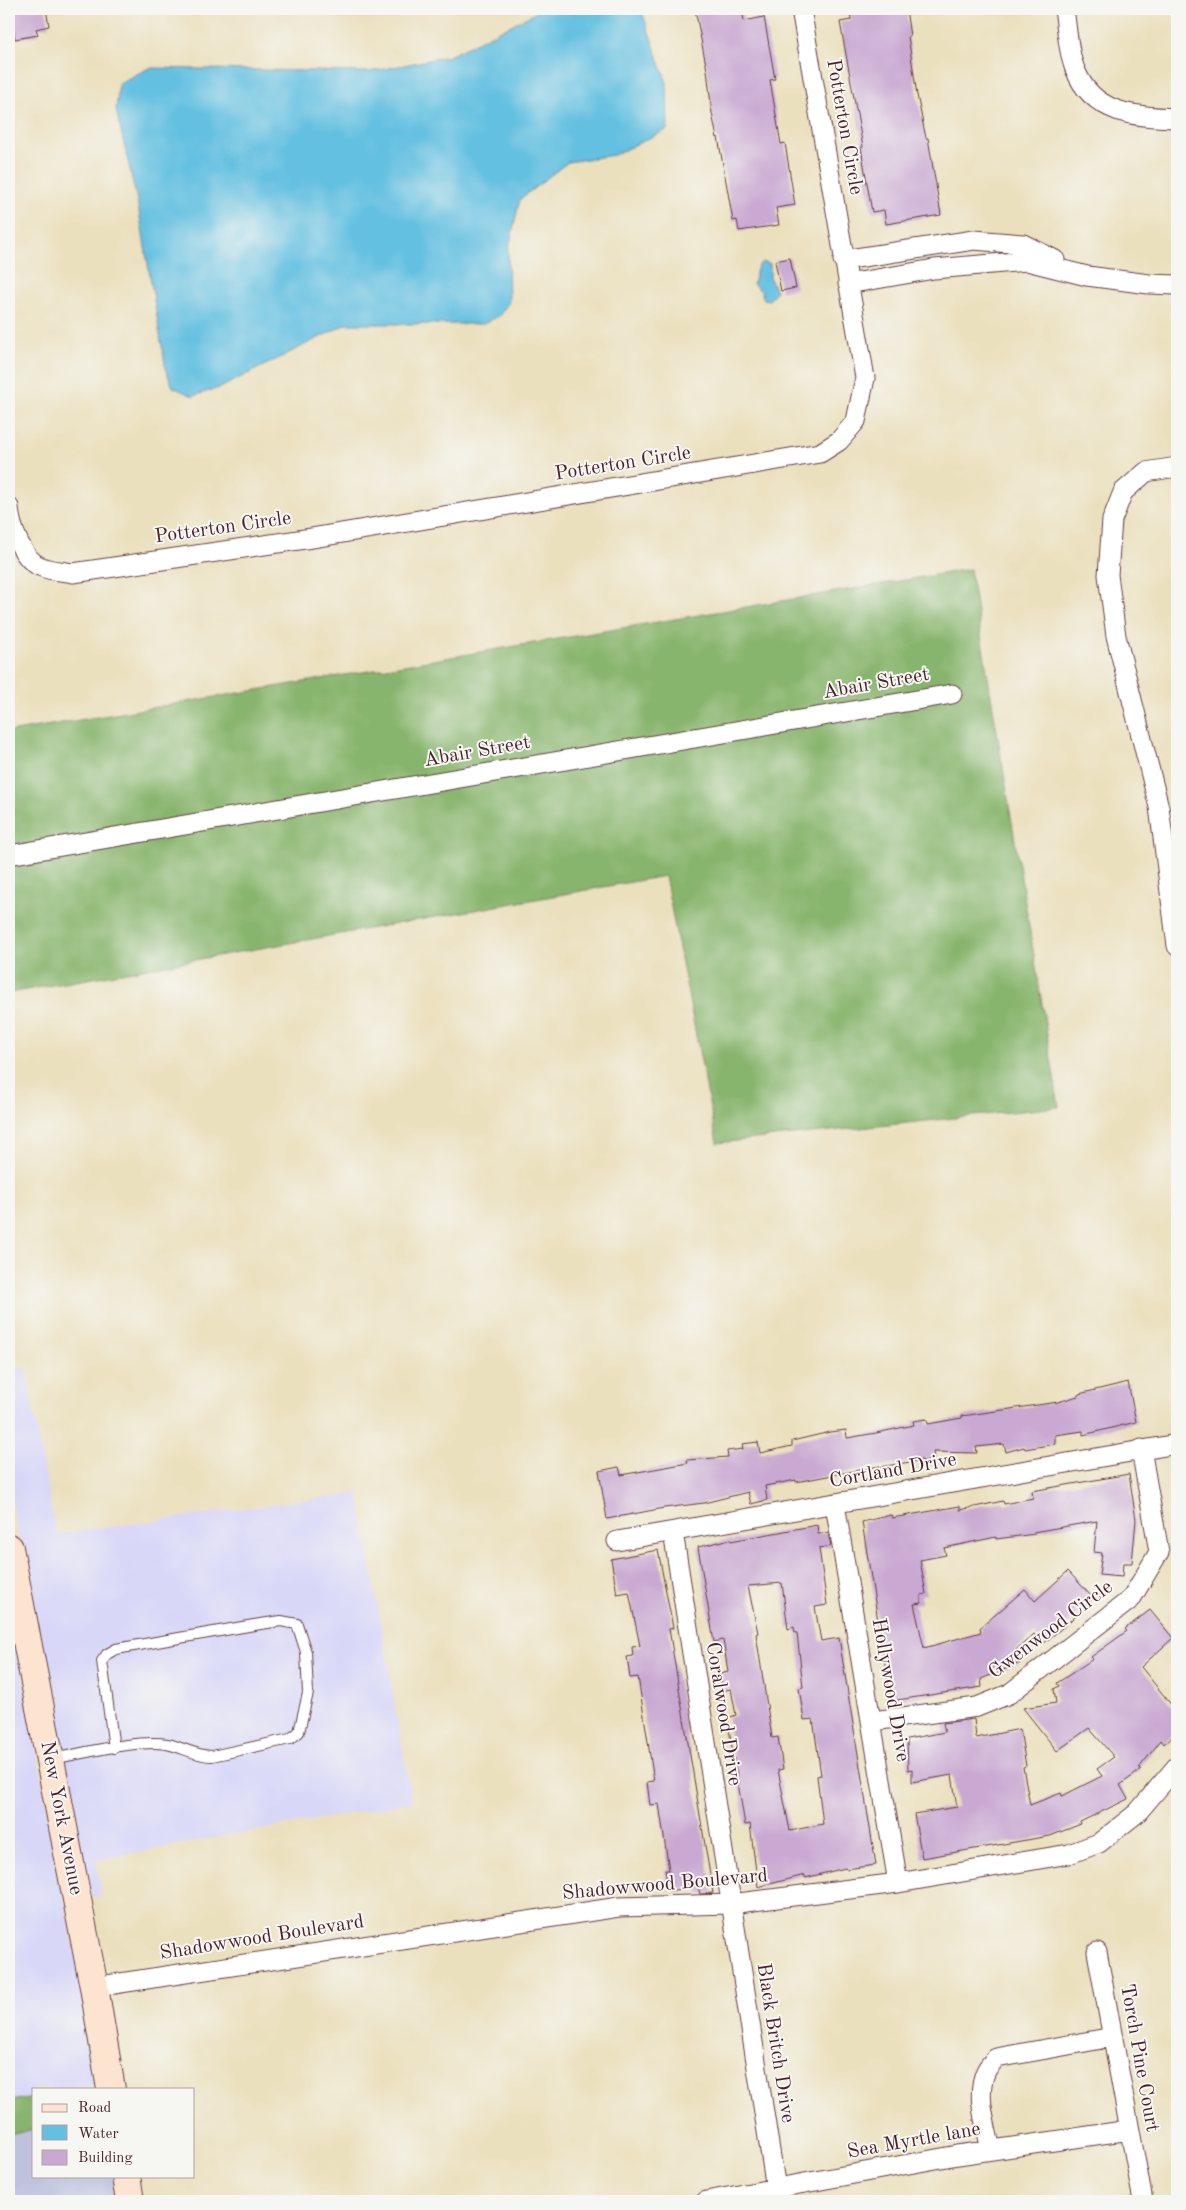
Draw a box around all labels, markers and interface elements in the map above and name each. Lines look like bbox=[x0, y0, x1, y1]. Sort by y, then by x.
street label: Potterton Circle bbox=[822, 58, 866, 196]
street label: Potterton Circle bbox=[554, 443, 692, 485]
street label: Potterton Circle bbox=[154, 509, 292, 547]
street label: Abair Street bbox=[821, 665, 931, 703]
street label: Abair Street bbox=[422, 733, 532, 771]
street label: Cortland Drive bbox=[828, 1450, 958, 1492]
street label: Gwenwood Circle bbox=[985, 1577, 1117, 1683]
street label: Hollywood Drive bbox=[868, 1617, 912, 1763]
street label: Coralwood Drive bbox=[702, 1641, 744, 1787]
street label: New York Avenue bbox=[36, 1739, 86, 1897]
street label: Shadowwood Boulevard bbox=[561, 1866, 769, 1904]
street label: Shadowwood Boulevard bbox=[158, 1912, 366, 1964]
street label: Black Britch Drive bbox=[752, 1962, 798, 2124]
street label: Torch Pine Court bbox=[1116, 1982, 1162, 2134]
legend bbox=[32, 2088, 195, 2178]
text: Road bbox=[78, 2101, 112, 2116]
street label: Sea Myrtle lane bbox=[846, 2119, 982, 2163]
text: Water bbox=[78, 2127, 119, 2142]
text: Building bbox=[78, 2151, 133, 2166]

